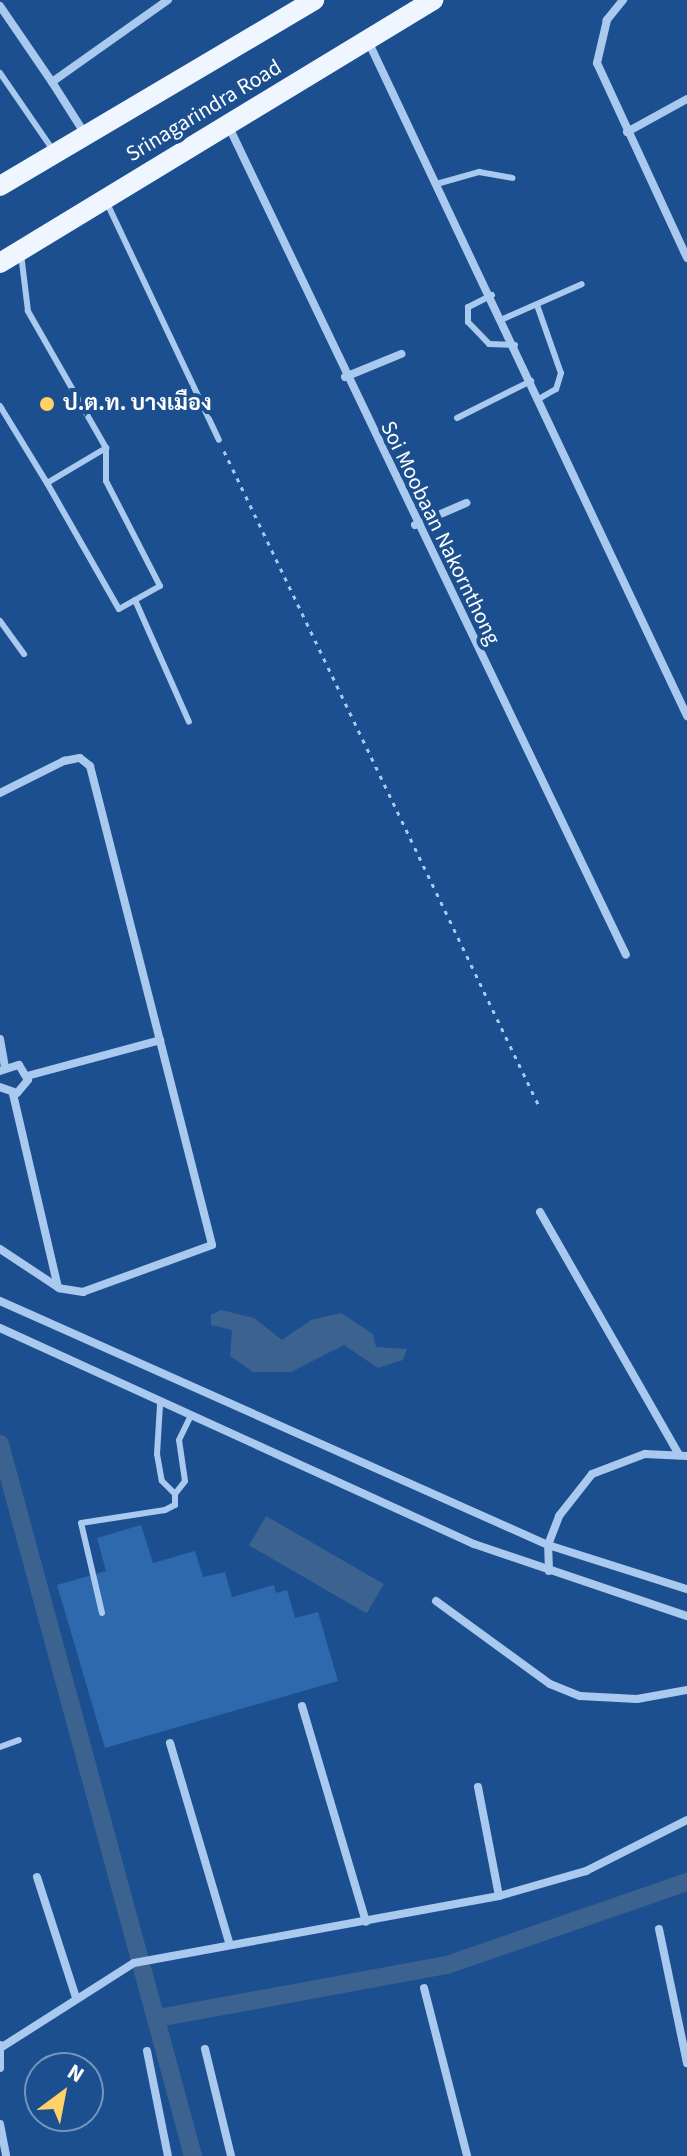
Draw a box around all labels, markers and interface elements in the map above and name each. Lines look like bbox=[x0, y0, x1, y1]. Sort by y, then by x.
street label: Srinagarindra Road bbox=[121, 54, 287, 168]
place label: ป.ต.ท. บางเมือง bbox=[63, 391, 212, 417]
marker: ป.ต.ท. บางเมือง bbox=[38, 395, 56, 413]
street label: Soi Moobaan Nakornthong bbox=[374, 417, 506, 649]
north arrow bbox=[24, 2052, 104, 2132]
text: N bbox=[61, 2056, 90, 2091]

